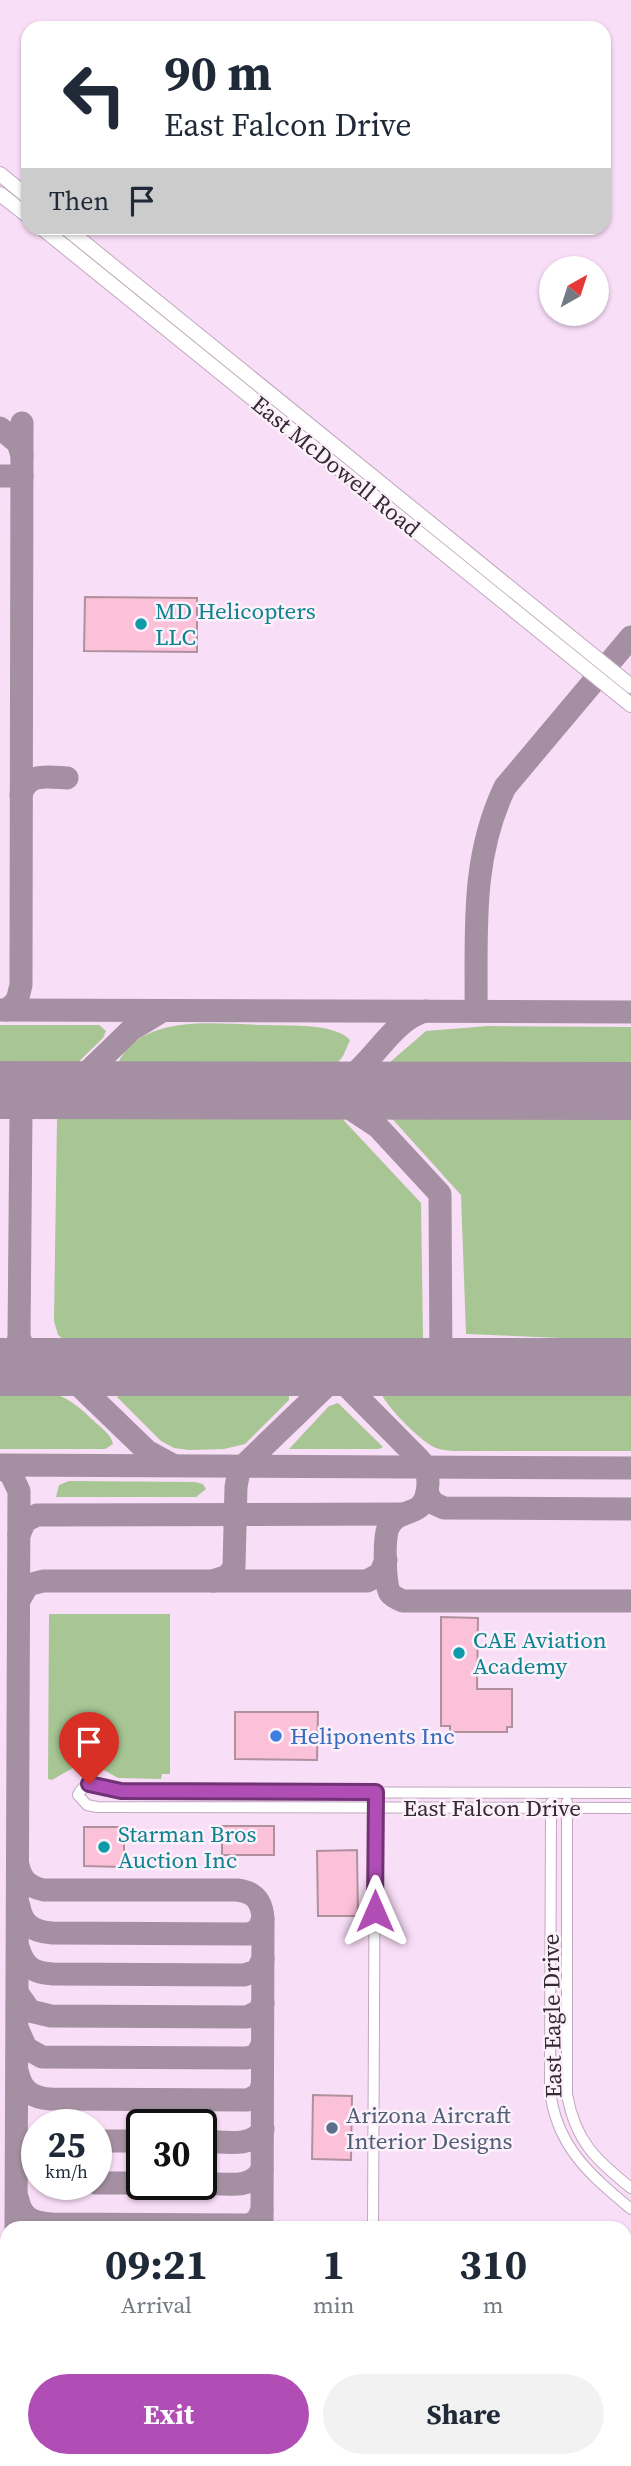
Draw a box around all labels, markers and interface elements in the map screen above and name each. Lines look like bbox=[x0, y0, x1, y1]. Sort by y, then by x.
text: 90 m bbox=[164, 39, 272, 106]
icon: left bbox=[49, 49, 140, 140]
text: East Falcon Drive bbox=[164, 103, 412, 147]
icon: arrive bbox=[123, 182, 161, 220]
text: Then bbox=[49, 183, 109, 219]
north arrow bbox=[539, 256, 609, 326]
map controls bbox=[539, 256, 609, 326]
street label: East McDowell Road bbox=[245, 388, 427, 544]
place label: MD Helicopters LLC bbox=[155, 595, 316, 653]
marker: MD Helicopters LLC bbox=[133, 616, 149, 632]
place label: CAE Aviation Academy bbox=[473, 1624, 607, 1682]
marker: CAE Aviation Academy bbox=[451, 1645, 467, 1661]
pin bbox=[59, 1712, 119, 1784]
place label: Heliponents Inc bbox=[290, 1720, 455, 1752]
icon: arrive bbox=[70, 1723, 108, 1761]
marker: Heliponents Inc bbox=[268, 1728, 284, 1744]
street label: East Falcon Drive bbox=[403, 1792, 581, 1824]
place label: Starman Bros Auction Inc bbox=[118, 1818, 257, 1876]
marker: Starman Bros Auction Inc bbox=[96, 1839, 112, 1855]
position arrow bbox=[338, 1874, 412, 1948]
street label: East Eagle Drive bbox=[535, 1933, 569, 2099]
place label: Arizona Aircraft Interior Designs bbox=[346, 2099, 513, 2157]
speed limit sign: 30 bbox=[126, 2109, 217, 2200]
marker: Arizona Aircraft Interior Designs bbox=[324, 2120, 340, 2136]
text: 25 bbox=[48, 2121, 85, 2169]
text: km/h bbox=[45, 2159, 88, 2184]
text: 09:21 bbox=[105, 2235, 208, 2293]
text: 1 bbox=[322, 2235, 345, 2293]
text: 310 bbox=[459, 2235, 527, 2293]
text: Arrival bbox=[121, 2289, 192, 2321]
text: min bbox=[313, 2289, 354, 2321]
text: m bbox=[483, 2289, 504, 2321]
button: Exit bbox=[28, 2374, 309, 2454]
button: Share bbox=[323, 2374, 604, 2454]

